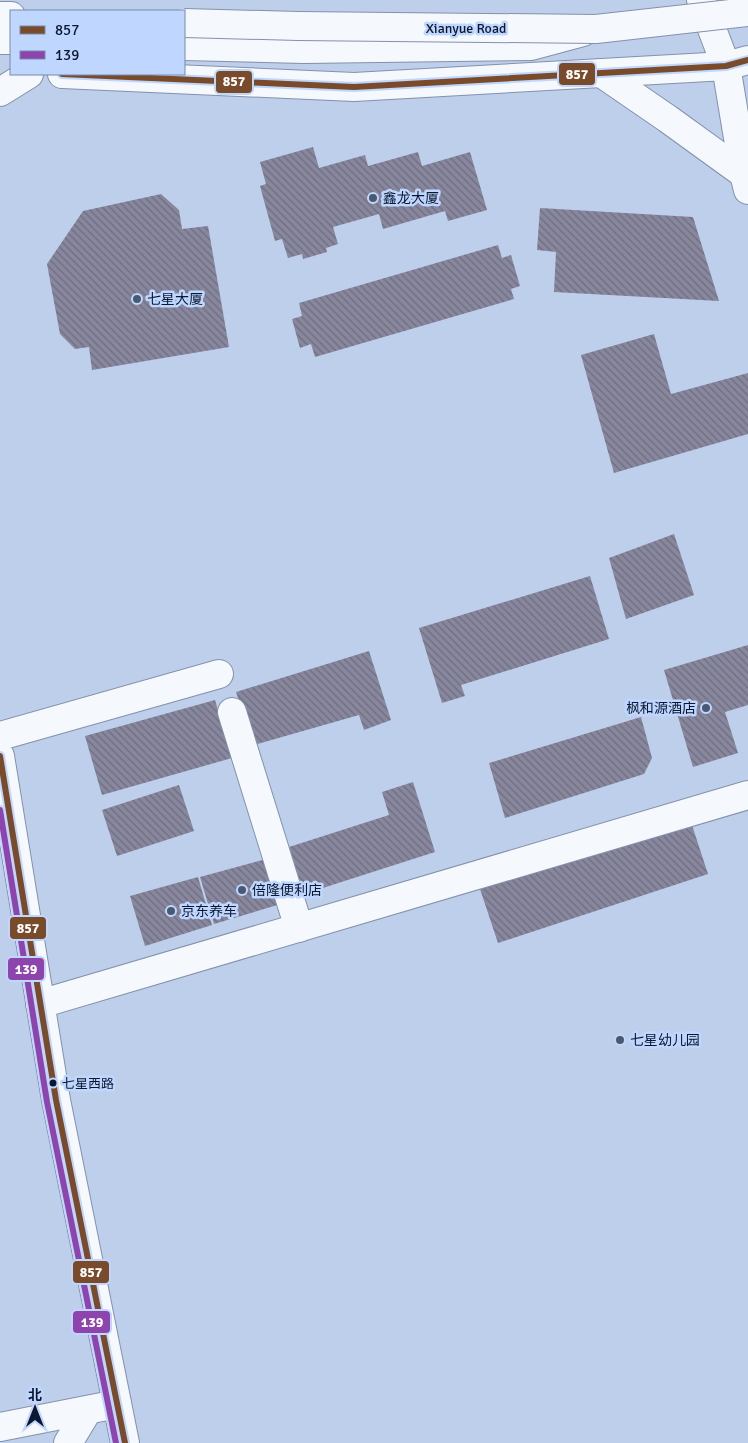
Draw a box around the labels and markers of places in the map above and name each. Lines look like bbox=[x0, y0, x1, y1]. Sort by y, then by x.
place label: 鑫龙大厦 bbox=[383, 190, 439, 207]
marker: 鑫龙大厦 bbox=[367, 192, 379, 204]
place label: 七星大厦 bbox=[147, 291, 203, 308]
marker: 七星大厦 bbox=[131, 293, 143, 305]
place label: 枫和源酒店 bbox=[626, 700, 696, 717]
marker: 枫和源酒店 bbox=[700, 702, 712, 714]
place label: 倍隆便利店 bbox=[252, 882, 322, 899]
marker: 倍隆便利店 bbox=[236, 884, 248, 896]
place label: 京东养车 bbox=[181, 903, 237, 920]
marker: 京东养车 bbox=[165, 905, 177, 917]
place label: 七星幼儿园 bbox=[630, 1032, 700, 1049]
marker: 七星幼儿园 bbox=[614, 1034, 626, 1046]
place label: 七星西路 bbox=[62, 1076, 114, 1092]
marker: 七星西路 bbox=[48, 1078, 58, 1088]

